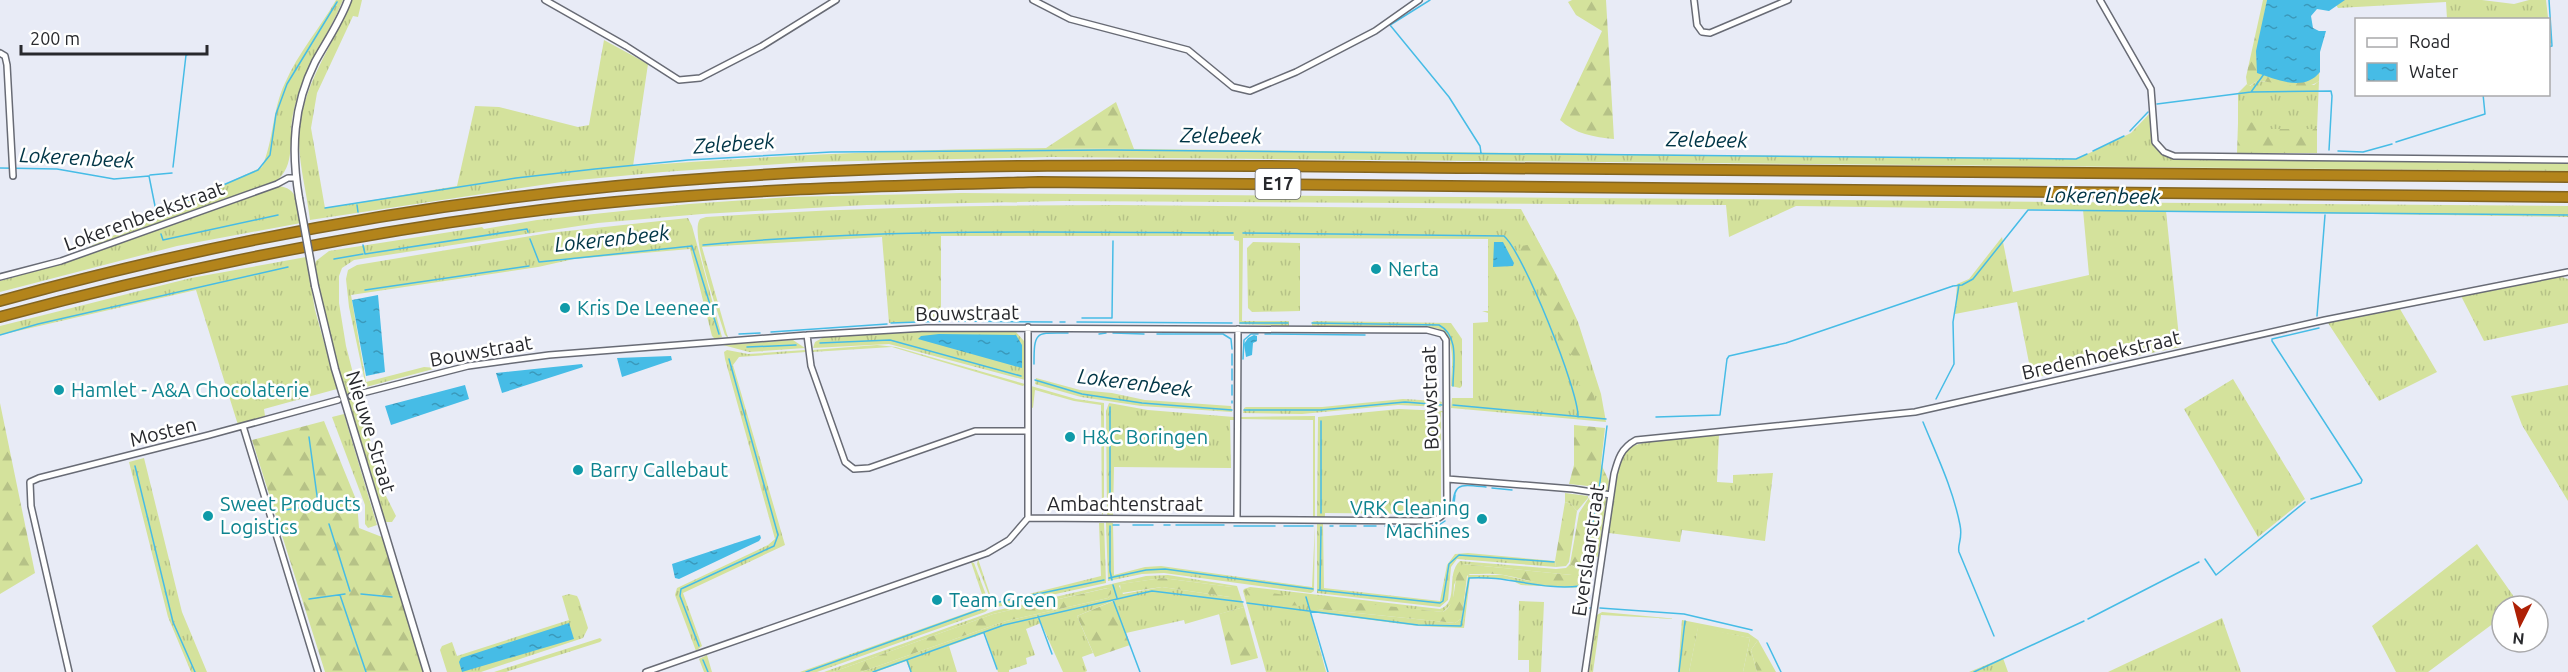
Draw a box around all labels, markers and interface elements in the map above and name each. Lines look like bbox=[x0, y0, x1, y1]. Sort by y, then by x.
scale bar bbox=[21, 18, 207, 56]
legend bbox=[2355, 18, 2550, 96]
text: 200 m bbox=[30, 28, 80, 48]
text: Road bbox=[2409, 31, 2451, 51]
text: Water bbox=[2409, 61, 2459, 81]
water label: Zelebeek bbox=[1179, 122, 1262, 148]
water label: Zelebeek bbox=[1665, 126, 1748, 152]
water label: Zelebeek bbox=[691, 128, 776, 158]
water label: Lokerenbeek bbox=[19, 142, 136, 172]
road number: E17 bbox=[1256, 169, 1300, 199]
street label: Lokerenbeekstraat bbox=[60, 176, 227, 255]
water label: Lokerenbeek bbox=[2045, 182, 2161, 208]
water label: Lokerenbeek bbox=[553, 220, 671, 256]
place label: Nerta bbox=[1388, 257, 1439, 280]
marker: Nerta bbox=[1369, 262, 1383, 276]
place label: Kris De Leeneer bbox=[577, 296, 718, 319]
street label: Bouwstraat bbox=[915, 300, 1019, 325]
marker: Kris De Leeneer bbox=[558, 301, 572, 315]
street label: Bredenhoekstraat bbox=[2019, 325, 2183, 384]
street label: Bouwstraat bbox=[428, 330, 534, 371]
street label: Bouwstraat bbox=[1416, 346, 1443, 450]
water label: Lokerenbeek bbox=[1076, 363, 1194, 401]
street label: Nieuwe Straat bbox=[342, 368, 401, 496]
place label: Hamlet - A&A Chocolaterie bbox=[71, 378, 309, 401]
marker: Hamlet - A&A Chocolaterie bbox=[52, 383, 66, 397]
street label: Mosten bbox=[127, 412, 199, 451]
place label: H&C Boringen bbox=[1082, 425, 1208, 448]
marker: H&C Boringen bbox=[1063, 430, 1077, 444]
place label: Barry Callebaut bbox=[590, 458, 728, 481]
marker: Barry Callebaut bbox=[571, 463, 585, 477]
street label: Everslaarstraat bbox=[1567, 482, 1608, 618]
place label: Sweet Products Logistics bbox=[220, 492, 361, 538]
street label: Ambachtenstraat bbox=[1047, 492, 1203, 515]
place label: VRK Cleaning Machines bbox=[1350, 496, 1470, 542]
marker: Sweet Products Logistics bbox=[201, 509, 215, 523]
marker: VRK Cleaning Machines bbox=[1475, 512, 1489, 526]
place label: Team Green bbox=[949, 588, 1057, 611]
marker: Team Green bbox=[930, 593, 944, 607]
north arrow bbox=[2490, 594, 2550, 654]
text: N bbox=[2512, 629, 2525, 648]

